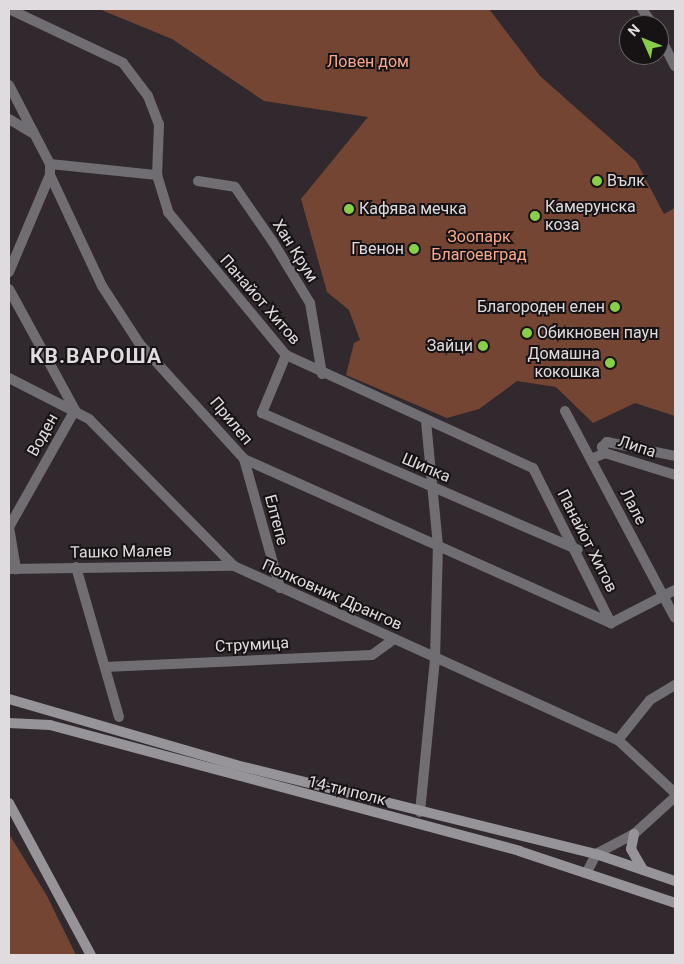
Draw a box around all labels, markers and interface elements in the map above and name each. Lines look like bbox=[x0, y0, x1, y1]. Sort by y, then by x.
north arrow bbox=[619, 15, 669, 65]
text: N bbox=[625, 21, 643, 39]
park label: Ловен дом bbox=[327, 52, 409, 72]
place label: Вълк bbox=[607, 171, 645, 191]
marker: Вълк bbox=[591, 175, 603, 187]
place label: Камерунска коза bbox=[545, 197, 636, 235]
place label: Кафява мечка bbox=[359, 199, 467, 219]
marker: Кафява мечка bbox=[343, 203, 355, 215]
marker: Камерунска коза bbox=[529, 210, 541, 222]
street label: Хан Крум bbox=[268, 216, 322, 286]
park label: Зоопарк Благоевград bbox=[431, 227, 527, 265]
place label: Гвенон bbox=[351, 239, 404, 259]
marker: Гвенон bbox=[408, 243, 420, 255]
street label: Панайот Хитов bbox=[216, 251, 304, 349]
place label: Благороден елен bbox=[477, 297, 605, 317]
marker: Благороден елен bbox=[609, 301, 621, 313]
place label: Обикновен паун bbox=[537, 323, 658, 343]
marker: Обикновен паун bbox=[521, 327, 533, 339]
place label: Зайци bbox=[427, 336, 473, 356]
marker: Зайци bbox=[477, 340, 489, 352]
district label: КВ.ВАРОША bbox=[29, 343, 163, 369]
place label: Домашна кокошка bbox=[527, 344, 600, 382]
marker: Домашна кокошка bbox=[604, 357, 616, 369]
street label: Прилеп bbox=[205, 393, 257, 449]
street label: Воден bbox=[23, 410, 63, 460]
street label: Липа bbox=[616, 432, 658, 462]
street label: Шипка bbox=[399, 449, 453, 487]
street label: Панайот Хитов bbox=[553, 486, 621, 596]
street label: Лале bbox=[616, 486, 650, 528]
street label: Елтепе bbox=[260, 493, 292, 547]
street label: Ташко Малев bbox=[70, 542, 172, 562]
street label: Полковник Дрангов bbox=[259, 555, 405, 635]
street label: Струмица bbox=[215, 633, 289, 657]
street label: 14-ти полк bbox=[306, 772, 388, 810]

